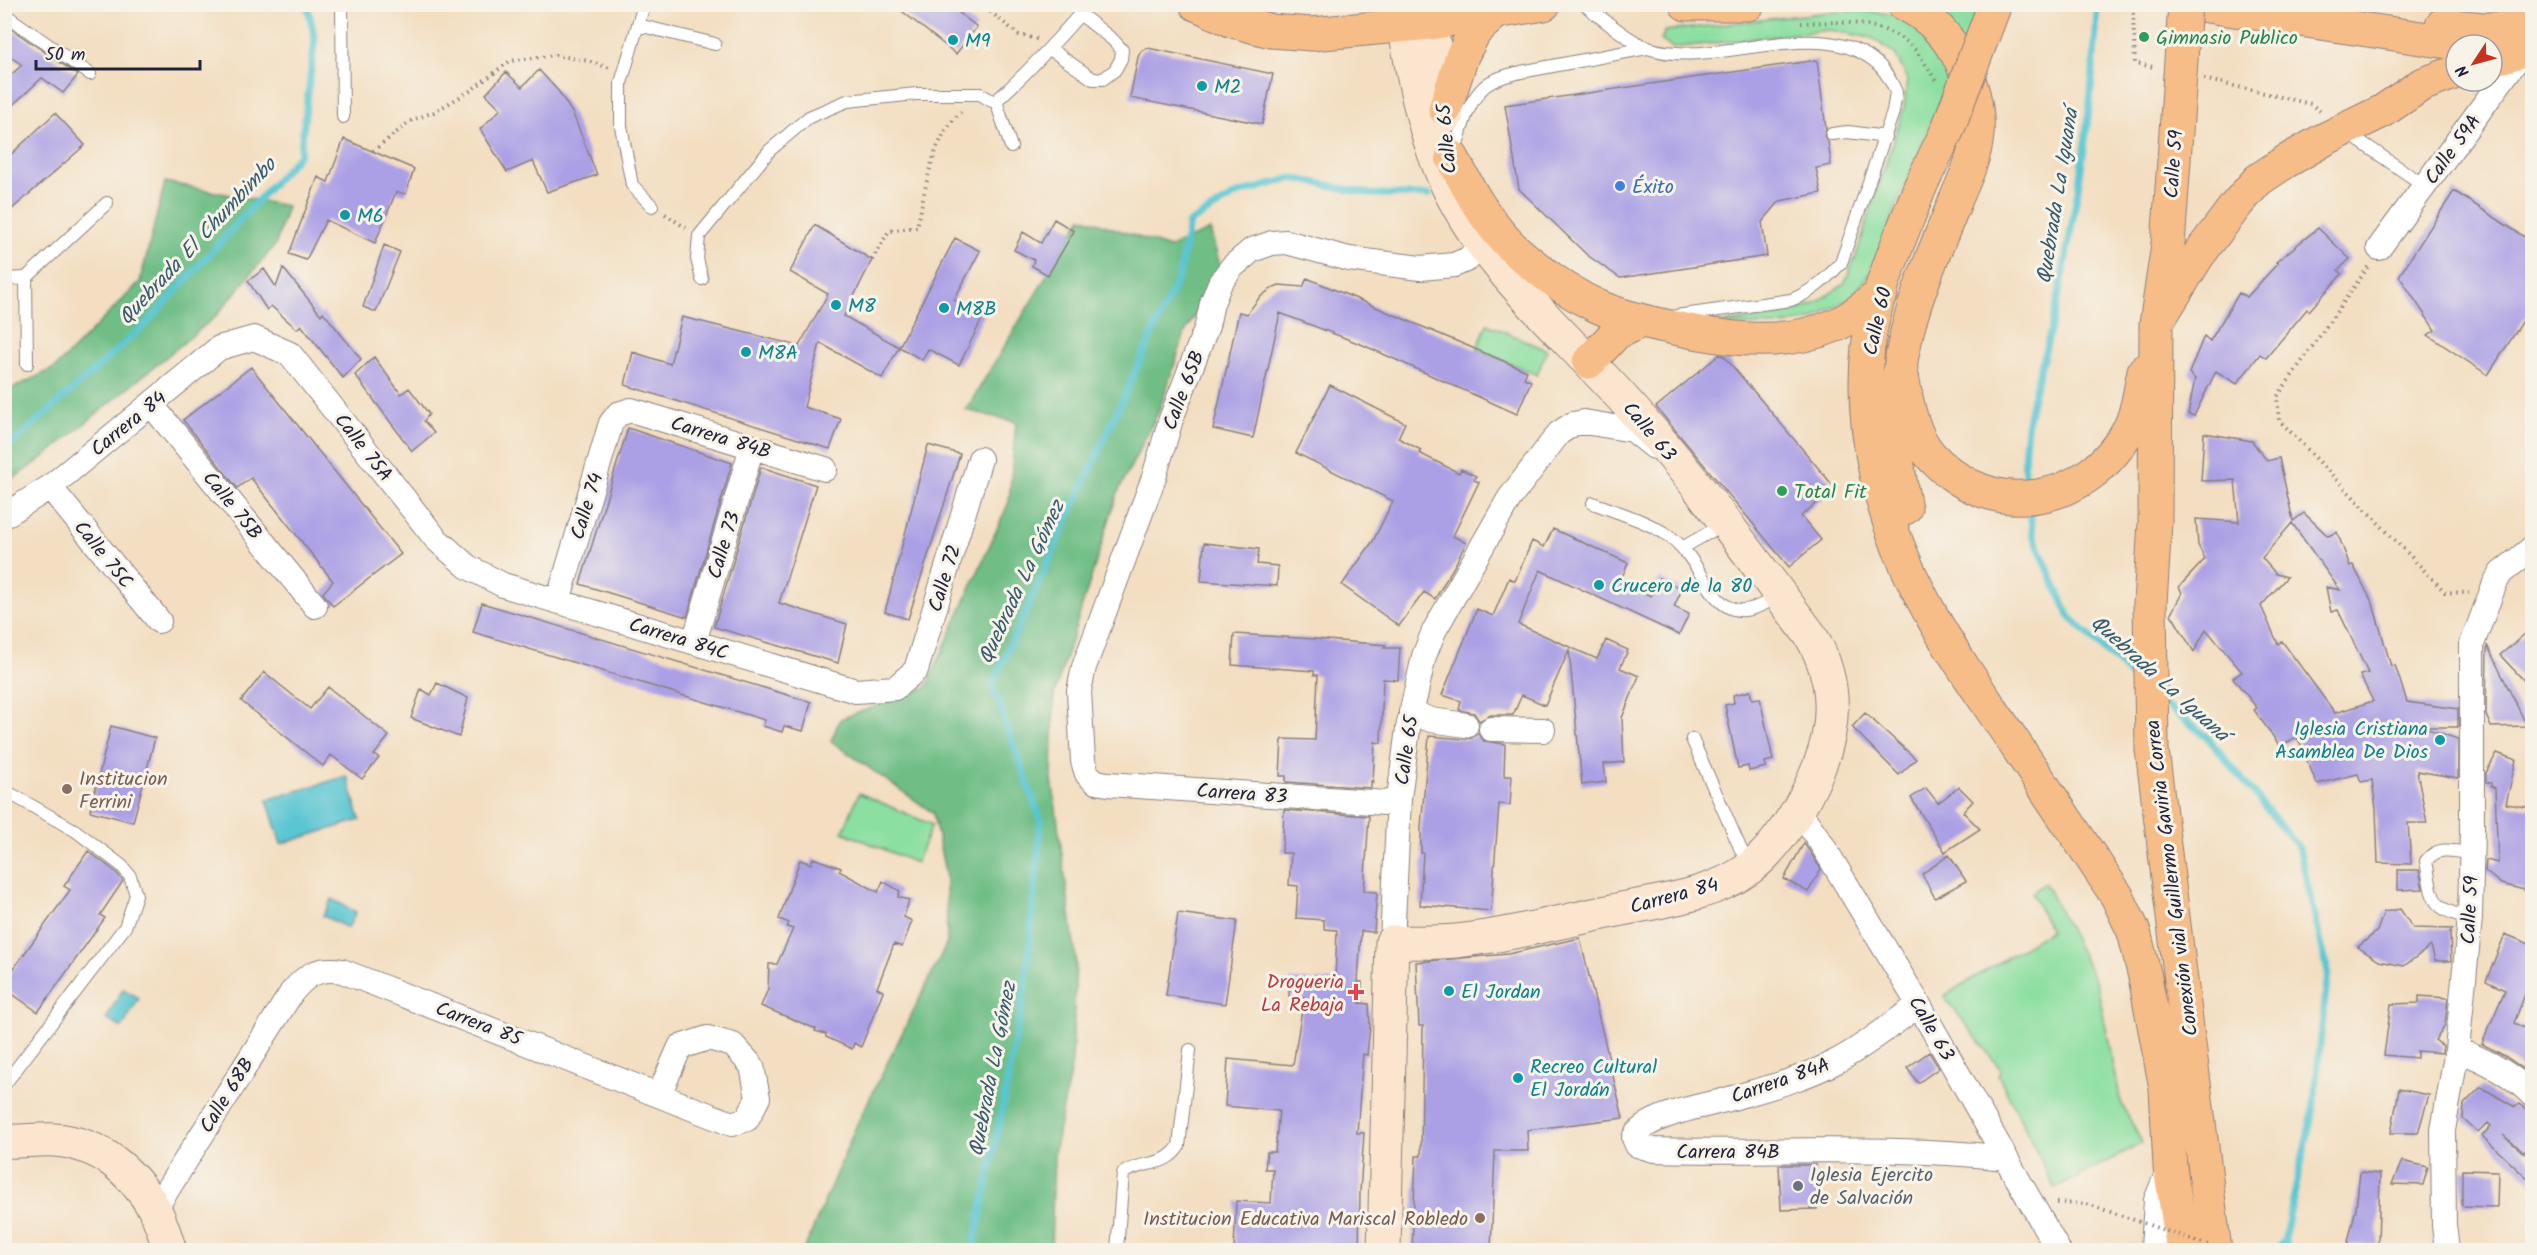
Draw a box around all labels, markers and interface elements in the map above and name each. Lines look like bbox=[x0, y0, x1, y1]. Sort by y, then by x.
place label: Gimnasio Publico bbox=[2156, 23, 2298, 55]
place label: M9 bbox=[965, 26, 991, 58]
marker: Gimnasio Publico bbox=[2137, 30, 2151, 44]
scale bar bbox=[36, 33, 200, 71]
marker: M9 bbox=[946, 33, 960, 47]
north arrow bbox=[2444, 33, 2504, 93]
text: 50 m bbox=[45, 41, 85, 70]
text: N bbox=[2450, 59, 2476, 82]
place label: M2 bbox=[1214, 72, 1241, 104]
marker: M2 bbox=[1195, 79, 1209, 93]
water label: Quebrada La Iguaná bbox=[2028, 100, 2090, 286]
street label: Calle 65 bbox=[1429, 101, 1467, 175]
street label: Calle 59A bbox=[2417, 108, 2490, 192]
street label: Calle 59 bbox=[2157, 129, 2193, 200]
water label: Quebrada El Chumbimbo bbox=[111, 149, 286, 333]
place label: Éxito bbox=[1632, 172, 1674, 204]
marker: Éxito bbox=[1613, 179, 1627, 193]
place label: M6 bbox=[357, 201, 384, 233]
marker: M6 bbox=[338, 208, 352, 222]
street label: Calle 60 bbox=[1856, 284, 1902, 359]
place label: M8 bbox=[848, 291, 877, 323]
place label: M8B bbox=[956, 294, 997, 326]
marker: M8 bbox=[829, 298, 843, 312]
marker: M8B bbox=[937, 301, 951, 315]
place label: M8A bbox=[758, 338, 798, 370]
marker: M8A bbox=[739, 345, 753, 359]
street label: Calle 65B bbox=[1155, 346, 1215, 435]
street label: Carrera 84 bbox=[84, 384, 175, 466]
street label: Calle 63 bbox=[1613, 395, 1683, 470]
street label: Calle 75A bbox=[325, 407, 400, 490]
street label: Carrera 84B bbox=[666, 408, 775, 469]
street label: Calle 75B bbox=[194, 465, 269, 548]
street label: Calle 74 bbox=[563, 469, 613, 544]
place label: Total Fit bbox=[1794, 477, 1867, 509]
marker: Total Fit bbox=[1775, 484, 1789, 498]
water label: Quebrada La Gómez bbox=[970, 494, 1075, 670]
street label: Calle 73 bbox=[700, 508, 750, 583]
street label: Calle 75C bbox=[65, 514, 140, 596]
street label: Calle 72 bbox=[921, 541, 971, 616]
place label: Crucero de la 80 bbox=[1611, 571, 1752, 603]
marker: Crucero de la 80 bbox=[1592, 578, 1606, 592]
water label: Quebrada La Iguaná bbox=[2082, 608, 2240, 755]
street label: Carrera 84C bbox=[625, 610, 732, 670]
street label: Calle 65 bbox=[1387, 712, 1429, 787]
place label: Iglesia Cristiana Asamblea De Dios bbox=[2275, 714, 2428, 769]
street label: Conexión vial Guillermo Gaviria Correa bbox=[2138, 718, 2208, 1038]
marker: Iglesia Cristiana Asamblea De Dios bbox=[2433, 733, 2447, 747]
place label: Institucion Ferrini bbox=[79, 764, 168, 819]
street label: Carrera 83 bbox=[1195, 776, 1288, 814]
marker: Institucion Ferrini bbox=[60, 782, 74, 796]
street label: Carrera 84 bbox=[1627, 870, 1722, 924]
street label: Calle 59 bbox=[2453, 875, 2489, 945]
place label: Drogueria La Rebaja bbox=[1261, 967, 1344, 1022]
place label: El Jordan bbox=[1461, 977, 1541, 1009]
water label: Quebrada La Gómez bbox=[960, 978, 1027, 1159]
marker: El Jordan bbox=[1442, 984, 1456, 998]
marker: Drogueria La Rebaja bbox=[1349, 985, 1363, 999]
street label: Calle 63 bbox=[1899, 990, 1962, 1068]
street label: Carrera 85 bbox=[430, 994, 527, 1056]
street label: Carrera 84A bbox=[1727, 1050, 1834, 1114]
street label: Calle 68B bbox=[192, 1052, 264, 1140]
place label: Recreo Cultural El Jordán bbox=[1530, 1052, 1657, 1107]
marker: Recreo Cultural El Jordán bbox=[1511, 1071, 1525, 1085]
street label: Carrera 84B bbox=[1676, 1137, 1780, 1169]
place label: Iglesia Ejercito de Salvación bbox=[1810, 1160, 1933, 1215]
marker: Iglesia Ejercito de Salvación bbox=[1791, 1179, 1805, 1193]
place label: Institucion Educativa Mariscal Robledo bbox=[1143, 1204, 1468, 1236]
marker: Institucion Educativa Mariscal Robledo bbox=[1473, 1211, 1487, 1225]

